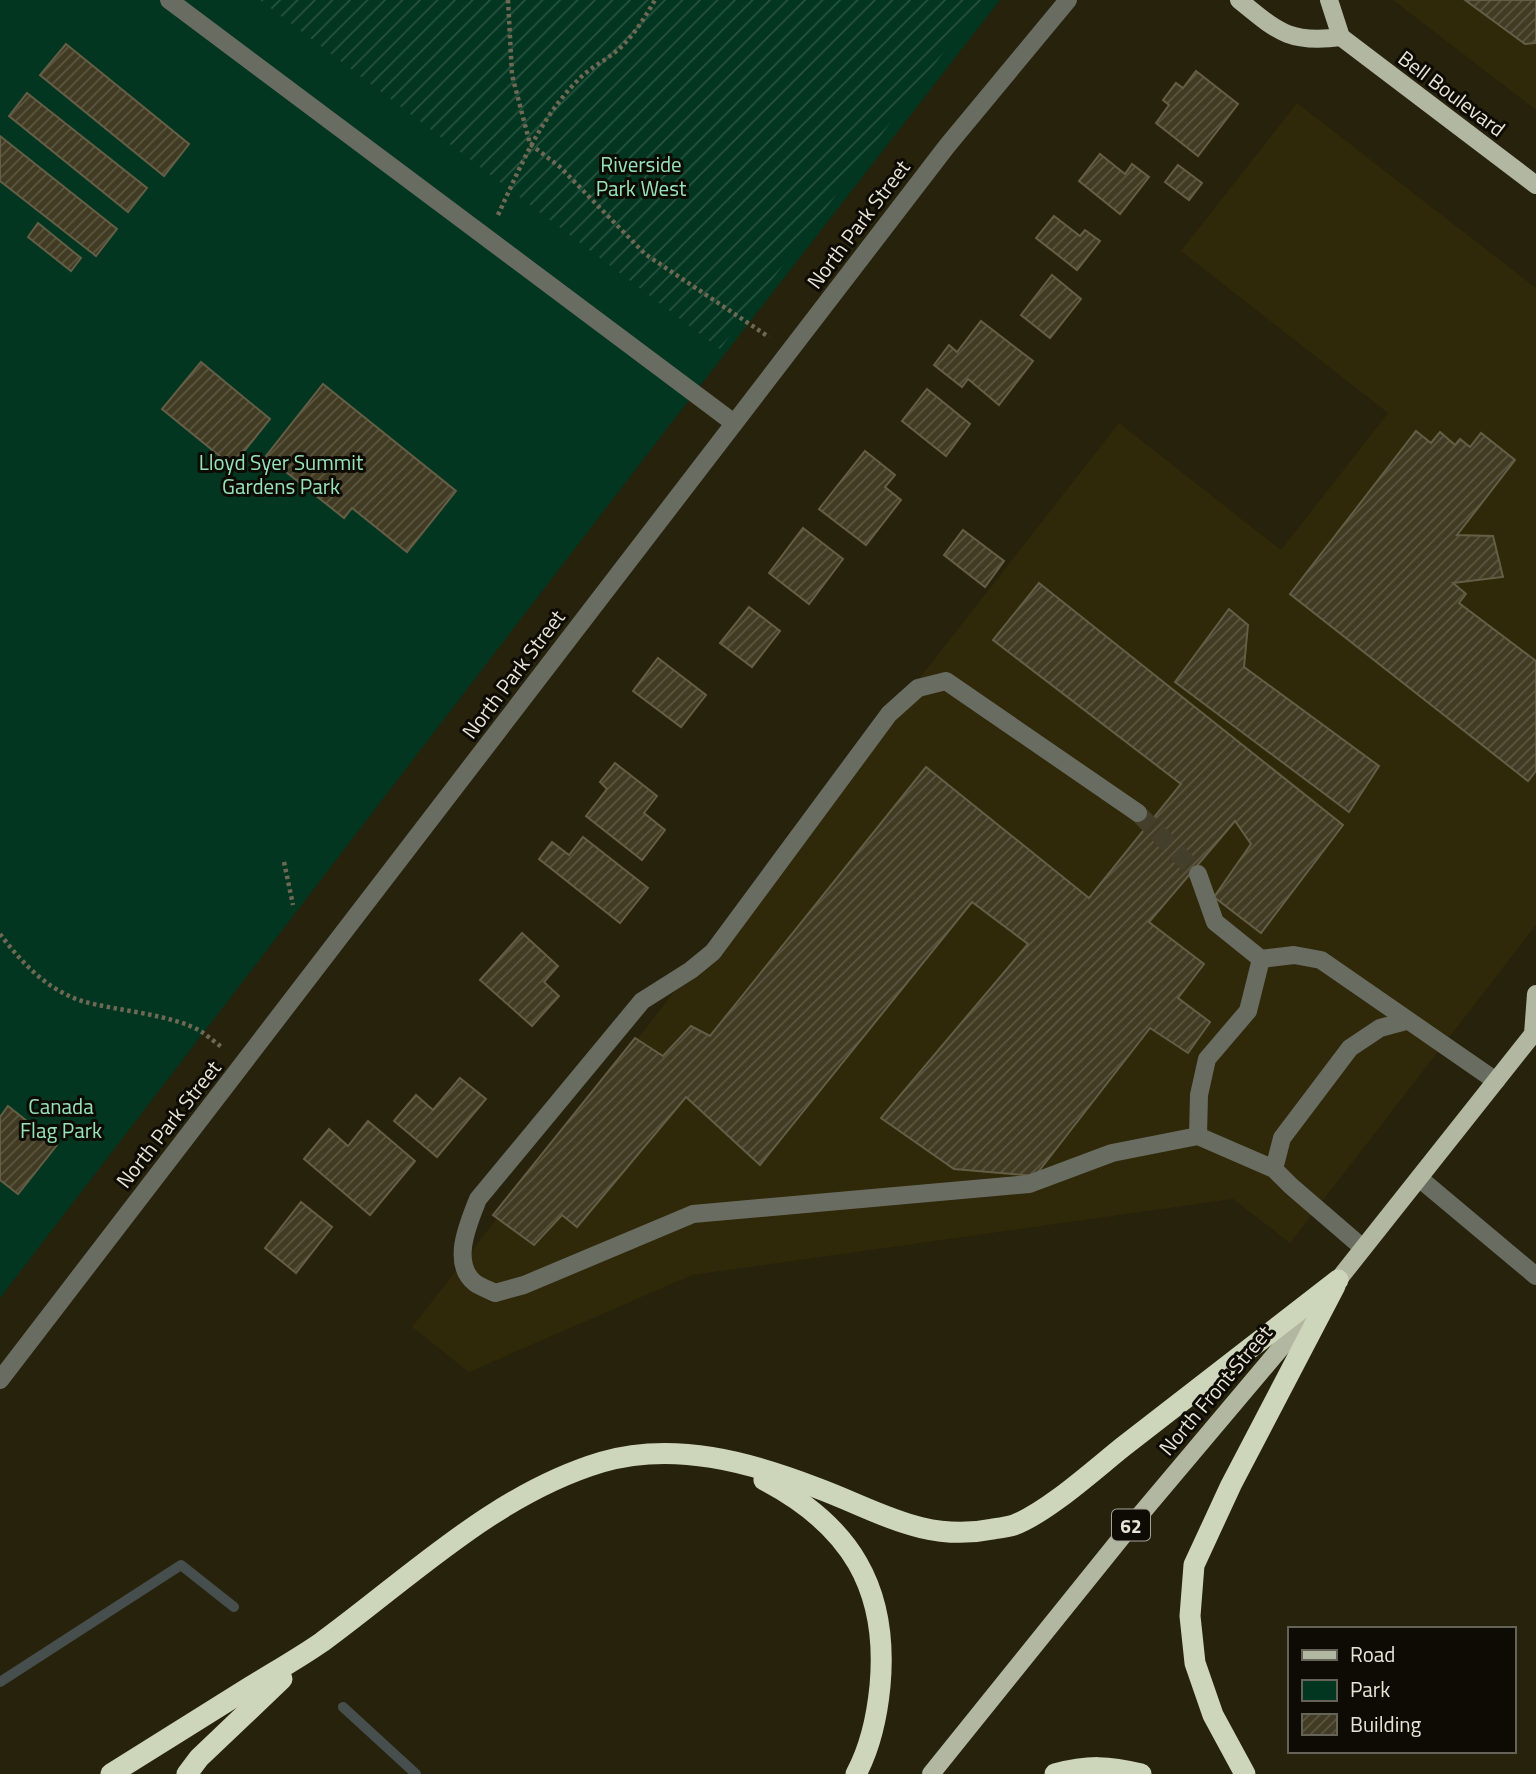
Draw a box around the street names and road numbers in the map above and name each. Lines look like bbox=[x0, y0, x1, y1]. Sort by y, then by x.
street label: Bell Boulevard bbox=[1392, 42, 1512, 144]
street label: North Park Street bbox=[799, 152, 918, 295]
street label: North Park Street bbox=[454, 602, 573, 745]
street label: North Park Street bbox=[108, 1053, 229, 1195]
street label: North Front Street bbox=[1151, 1317, 1280, 1462]
road number: 62 bbox=[1112, 1510, 1150, 1540]

